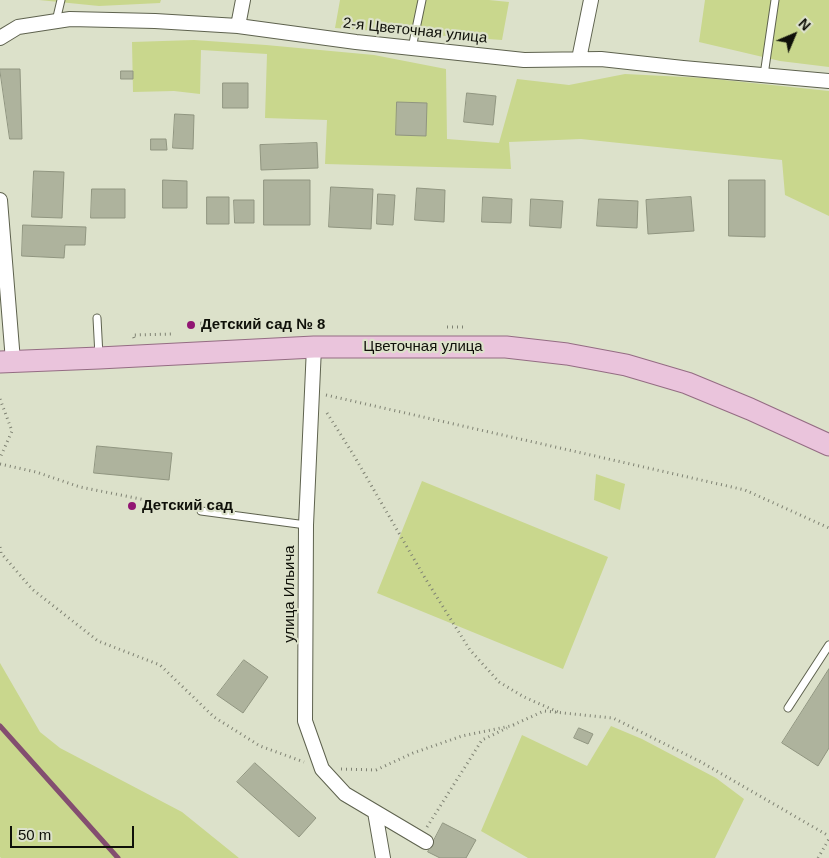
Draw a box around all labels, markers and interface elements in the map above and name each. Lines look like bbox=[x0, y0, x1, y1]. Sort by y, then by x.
north arrow bbox=[769, 10, 819, 60]
street label: 2-я Цветочная улица bbox=[342, 14, 488, 48]
text: N bbox=[795, 15, 814, 34]
place label: Детский сад № 8 bbox=[201, 316, 325, 334]
marker: Детский сад № 8 bbox=[185, 319, 197, 331]
street label: Цветочная улица bbox=[363, 338, 483, 356]
place label: Детский сад bbox=[142, 497, 233, 515]
marker: Детский сад bbox=[126, 500, 138, 512]
street label: улица Ильича bbox=[281, 545, 299, 643]
scale bar bbox=[12, 816, 136, 848]
text: 50 m bbox=[18, 826, 51, 843]

